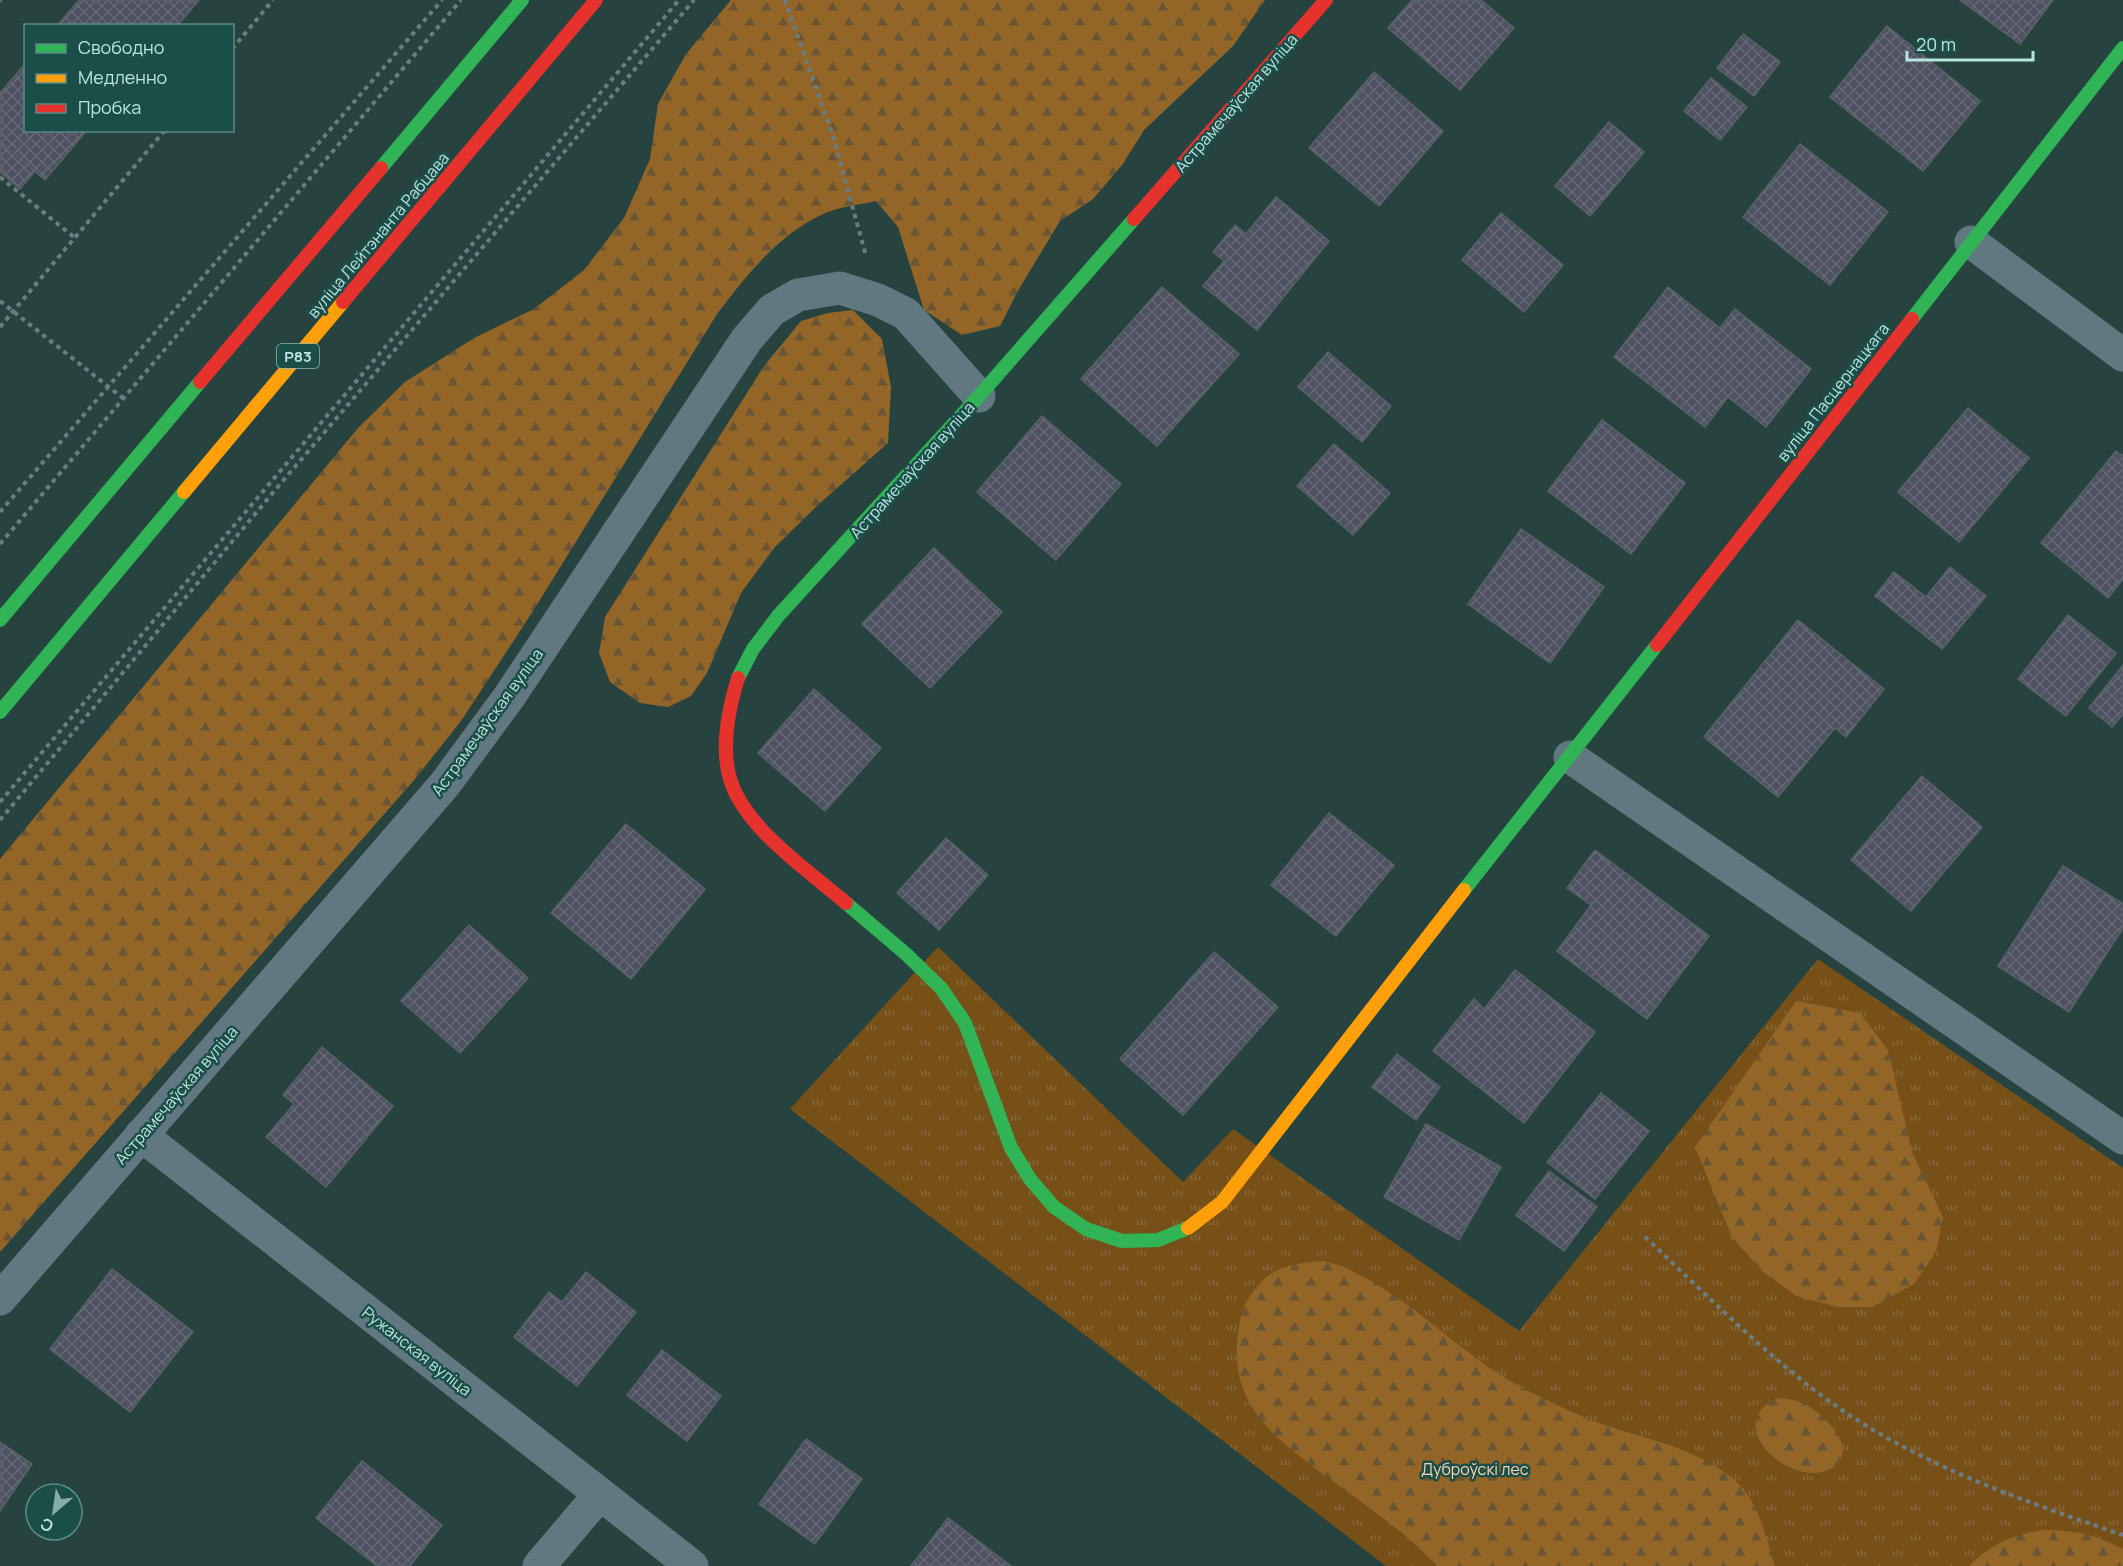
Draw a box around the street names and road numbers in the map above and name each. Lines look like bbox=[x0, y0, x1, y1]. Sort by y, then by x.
street label: Астрамечаўская вуліца bbox=[1170, 29, 1302, 177]
street label: вуліца Лейтэнанта Рабцава bbox=[302, 148, 454, 322]
street label: вуліца Пасцернацкага bbox=[1772, 318, 1894, 466]
road number: Р83 bbox=[277, 344, 319, 368]
street label: Астрамечаўская вуліца bbox=[845, 397, 979, 543]
street label: Астрамечаўская вуліца bbox=[426, 644, 548, 800]
street label: Астрамечаўская вуліца bbox=[110, 1021, 242, 1169]
street label: Ружанская вуліца bbox=[358, 1301, 476, 1401]

